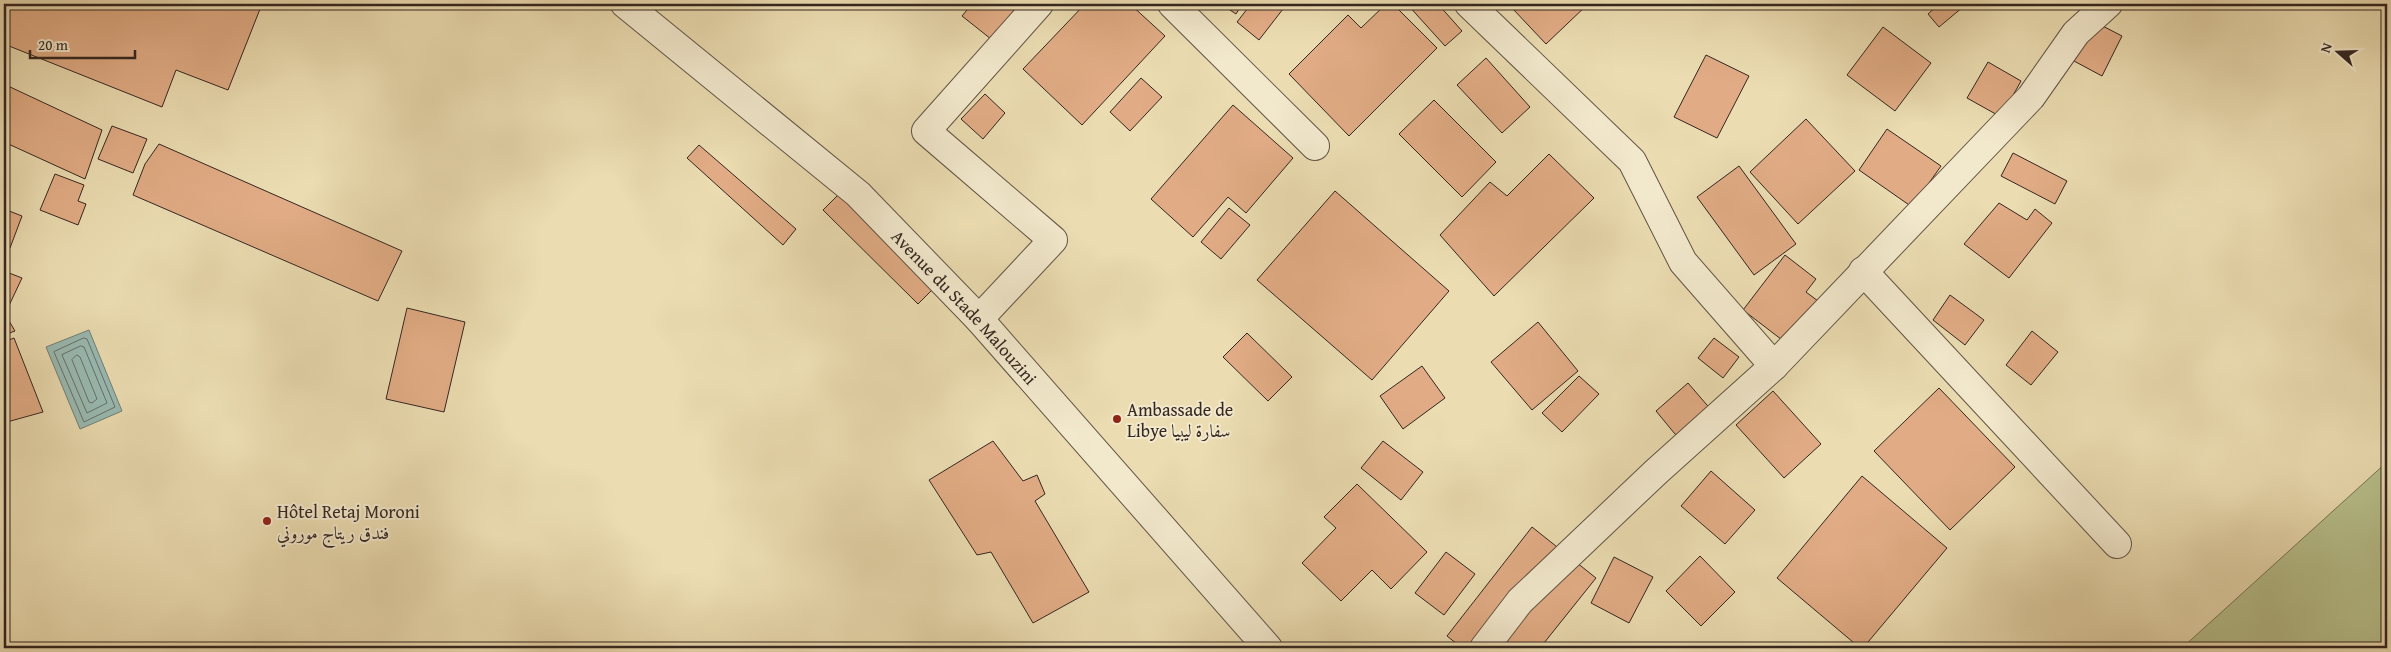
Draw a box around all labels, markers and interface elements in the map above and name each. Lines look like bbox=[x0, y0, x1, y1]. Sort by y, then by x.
scale bar bbox=[30, 28, 135, 60]
north arrow bbox=[2314, 28, 2364, 78]
text: 20 m bbox=[38, 34, 69, 55]
text: N bbox=[2315, 39, 2337, 55]
street label: Avenue du Stade Malouzini bbox=[885, 223, 1044, 390]
place label: Ambassade de Libye سفارة ليبيا bbox=[1127, 396, 1233, 444]
marker: Ambassade de Libye سفارة ليبيا bbox=[1111, 413, 1123, 425]
place label: Hôtel Retaj Moroni فندق ريتاج موروني bbox=[277, 498, 420, 549]
marker: Hôtel Retaj Moroni فندق ريتاج موروني bbox=[261, 515, 273, 527]

